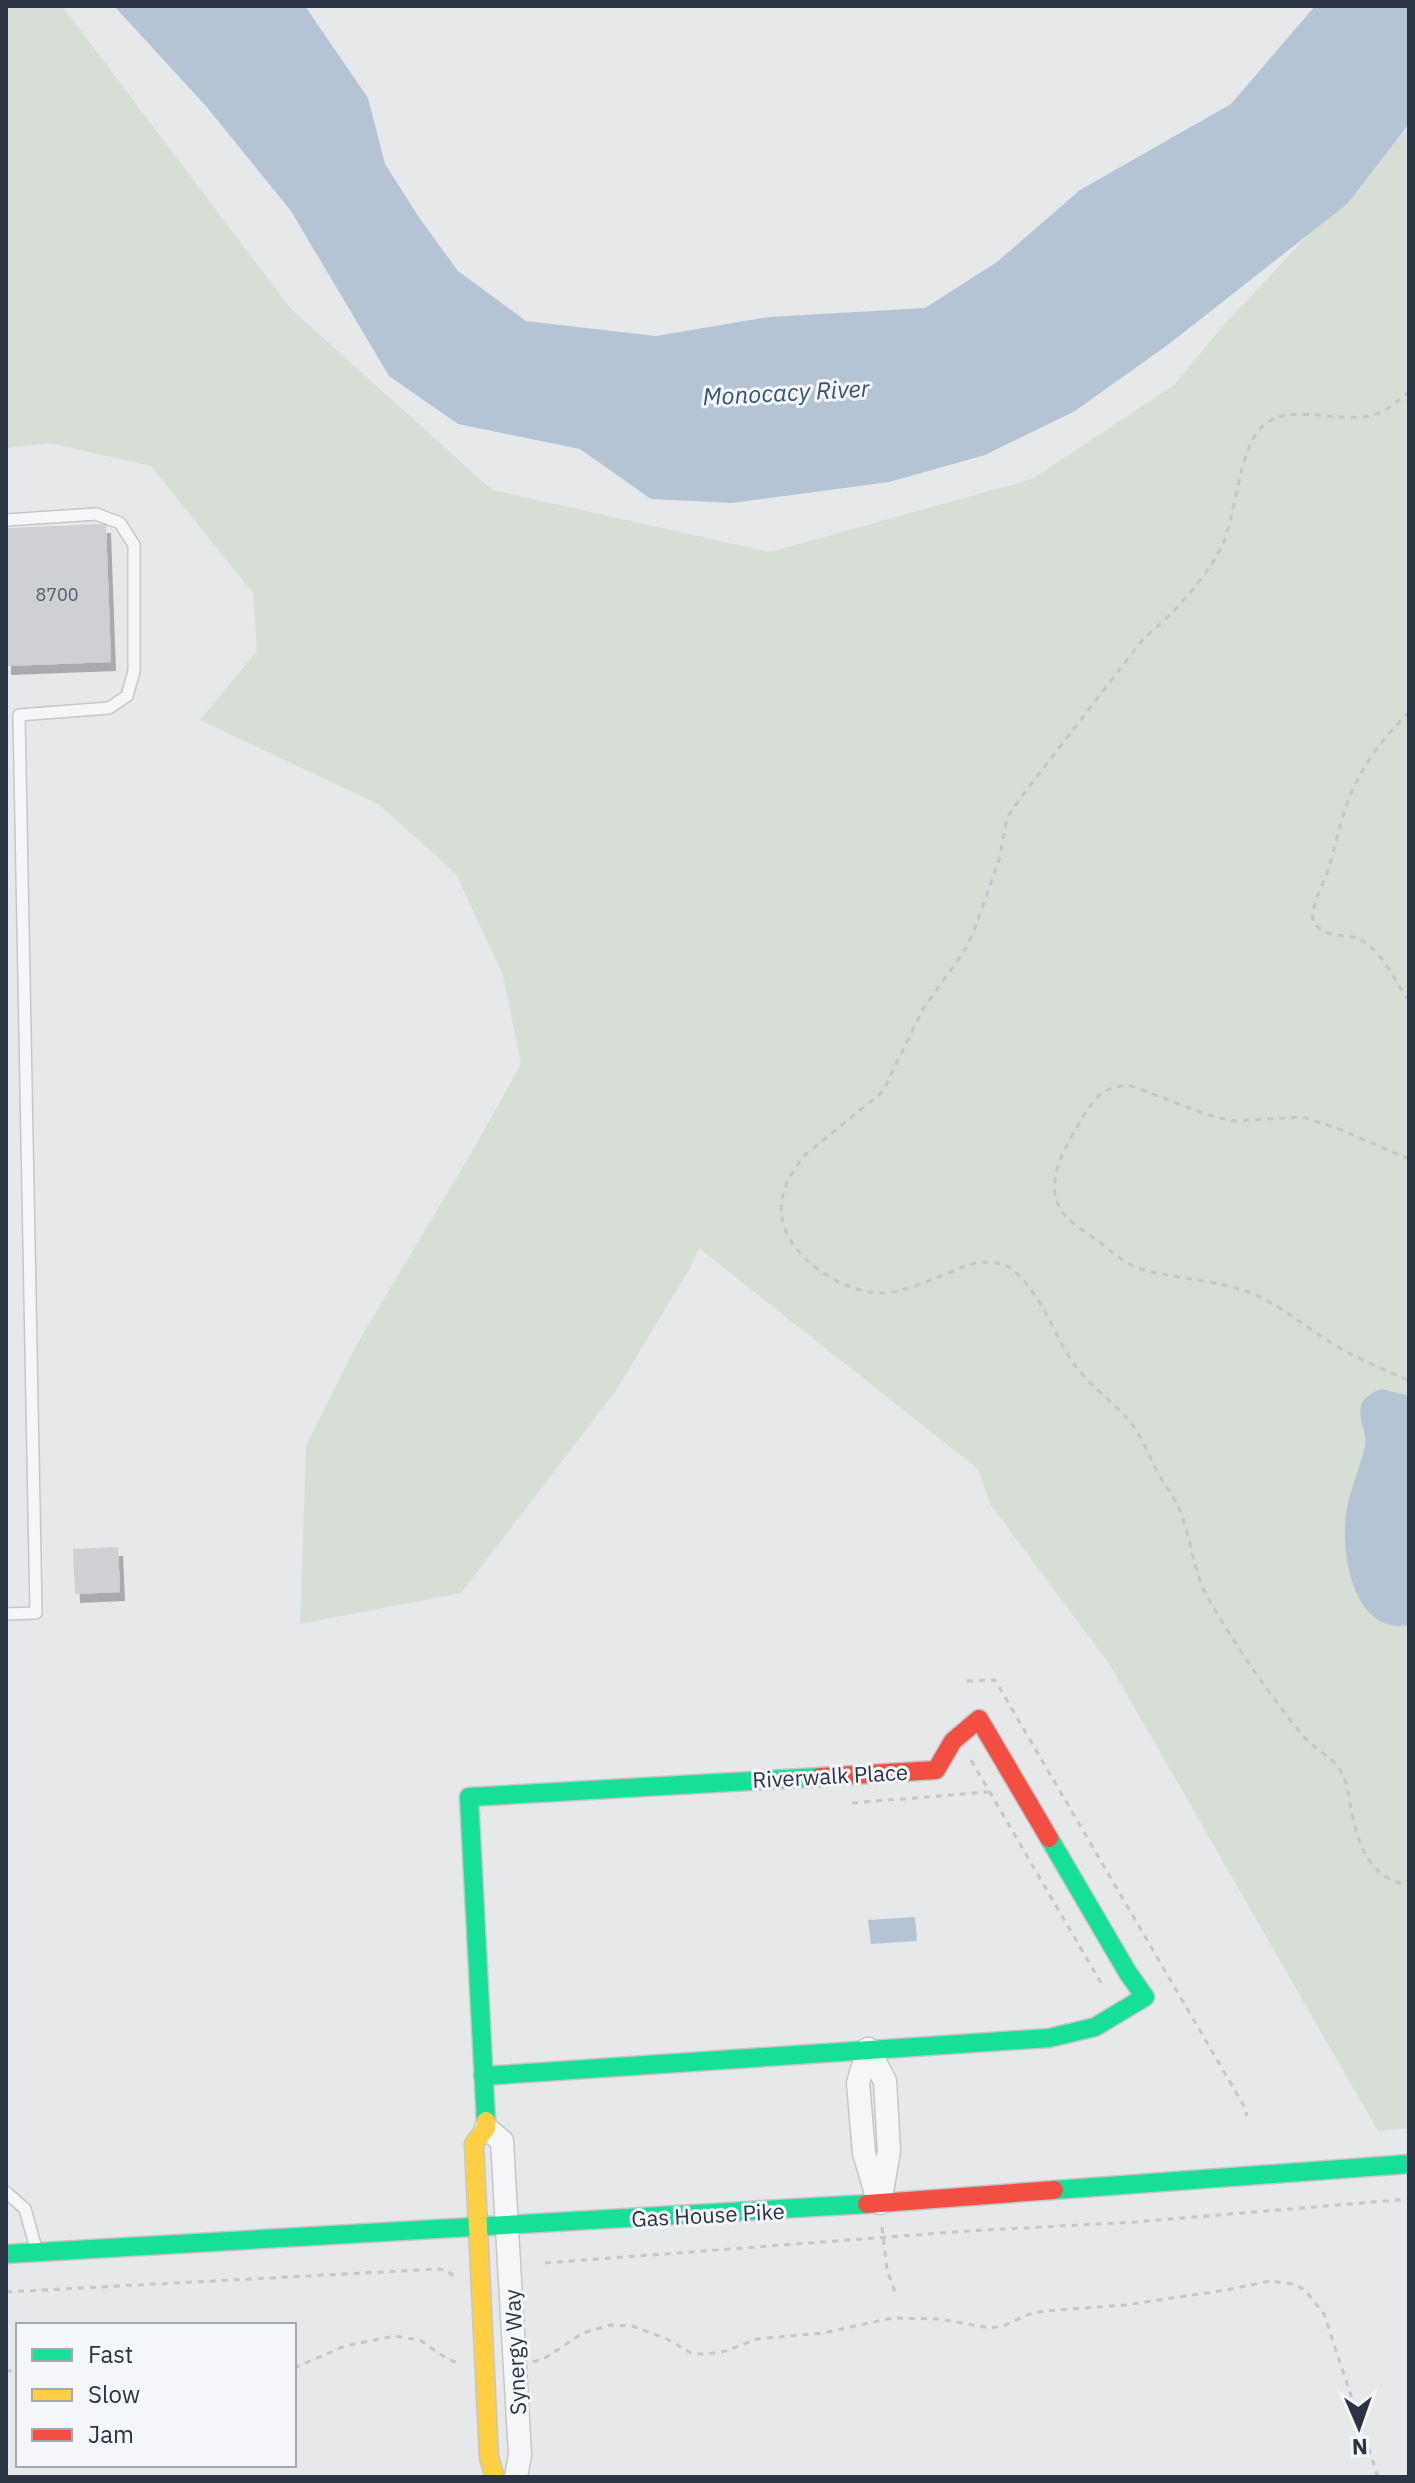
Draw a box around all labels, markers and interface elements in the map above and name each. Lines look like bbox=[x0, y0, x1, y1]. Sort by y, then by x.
water label: Monocacy River bbox=[702, 372, 871, 412]
house number: 8700 bbox=[35, 583, 79, 606]
street label: Riverwalk Place bbox=[751, 1757, 909, 1794]
street label: Gas House Pike bbox=[631, 2196, 785, 2233]
street label: Synergy Way bbox=[497, 2288, 532, 2416]
legend bbox=[16, 2323, 296, 2467]
text: Fast bbox=[88, 2338, 133, 2370]
text: Slow bbox=[88, 2378, 140, 2410]
north arrow bbox=[1319, 2387, 1399, 2467]
text: Jam bbox=[88, 2418, 134, 2450]
text: N bbox=[1351, 2433, 1368, 2462]

